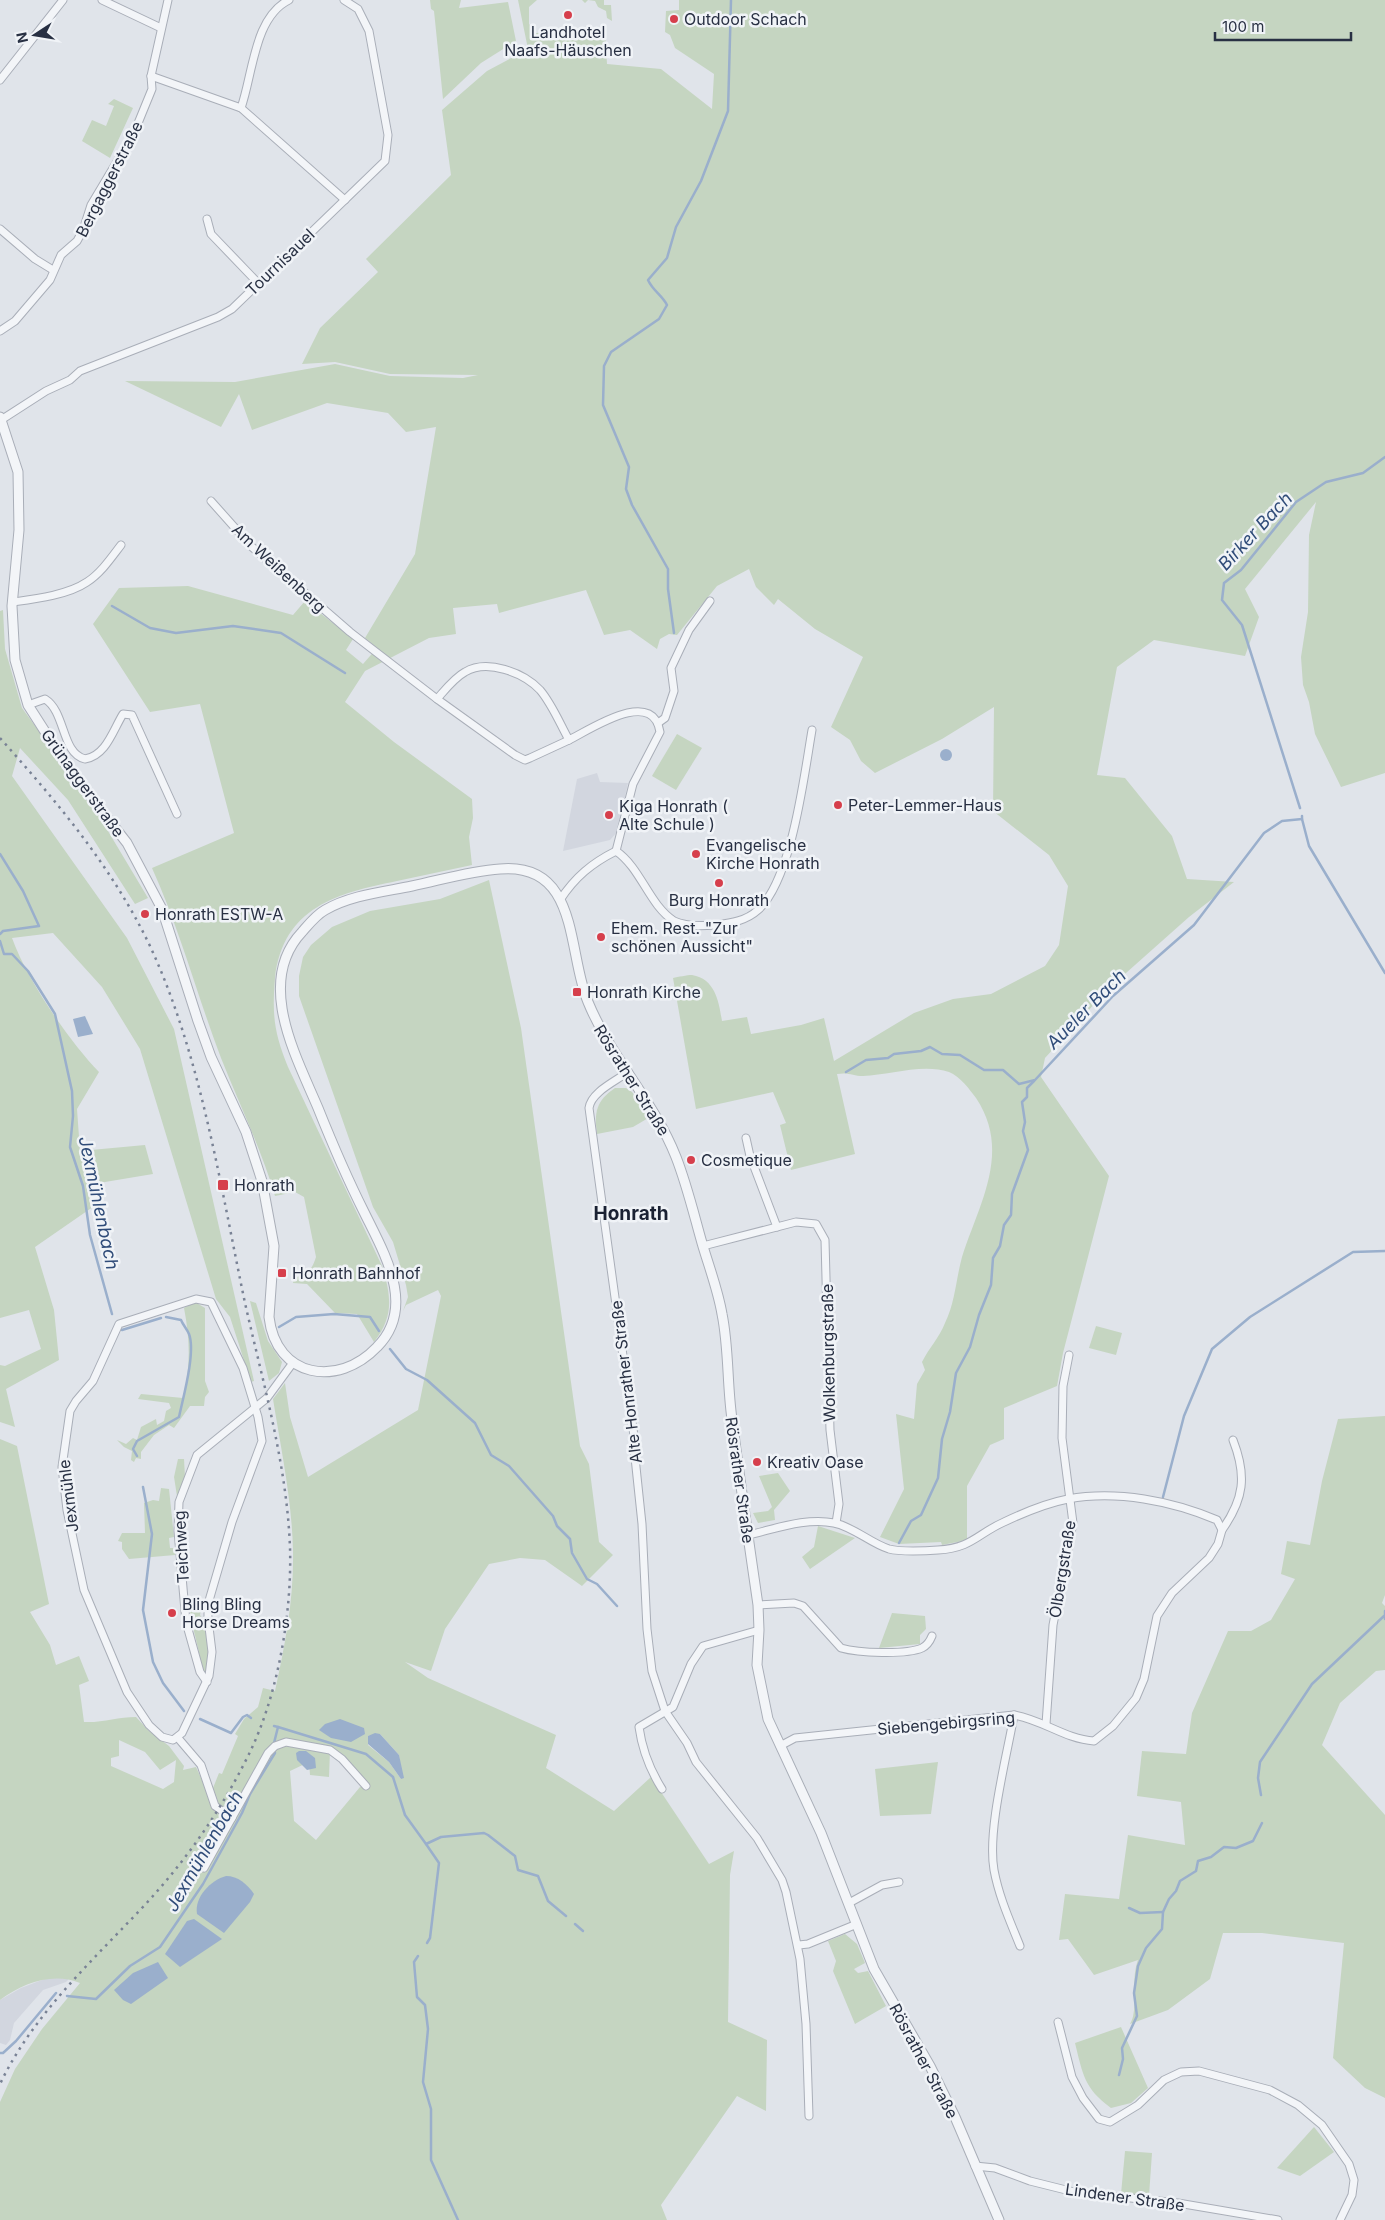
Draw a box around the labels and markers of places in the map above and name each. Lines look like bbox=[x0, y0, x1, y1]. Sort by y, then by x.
marker: Landhotel Naafs-Häuschen bbox=[562, 9, 574, 21]
place label: Outdoor Schach bbox=[684, 9, 807, 29]
marker: Outdoor Schach bbox=[668, 13, 680, 25]
place label: Landhotel Naafs-Häuschen bbox=[504, 22, 632, 60]
place label: Peter-Lemmer-Haus bbox=[848, 795, 1002, 815]
place label: Kiga Honrath ( Alte Schule ) bbox=[619, 796, 728, 834]
marker: Peter-Lemmer-Haus bbox=[832, 799, 844, 811]
marker: Kiga Honrath ( Alte Schule ) bbox=[603, 809, 615, 821]
place label: Evangelische Kirche Honrath bbox=[706, 835, 820, 873]
marker: Evangelische Kirche Honrath bbox=[690, 848, 702, 860]
marker: Burg Honrath bbox=[713, 877, 725, 889]
place label: Burg Honrath bbox=[669, 890, 769, 910]
place label: Honrath ESTW-A bbox=[155, 904, 283, 924]
marker: Honrath ESTW-A bbox=[139, 908, 151, 920]
place label: Ehem. Rest. "Zur schönen Aussicht" bbox=[611, 918, 753, 956]
marker: Ehem. Rest. "Zur schönen Aussicht" bbox=[595, 931, 607, 943]
place label: Honrath Kirche bbox=[587, 982, 701, 1002]
marker: Honrath Kirche bbox=[571, 986, 583, 998]
place label: Cosmetique bbox=[701, 1150, 792, 1170]
marker: Cosmetique bbox=[685, 1154, 697, 1166]
place label: Honrath bbox=[234, 1175, 295, 1195]
marker: Honrath bbox=[216, 1178, 230, 1192]
place label: Honrath Bahnhof bbox=[292, 1263, 421, 1283]
marker: Honrath Bahnhof bbox=[276, 1267, 288, 1279]
place label: Kreativ Oase bbox=[767, 1452, 864, 1472]
marker: Kreativ Oase bbox=[751, 1456, 763, 1468]
place label: Bling Bling Horse Dreams bbox=[182, 1594, 290, 1632]
marker: Bling Bling Horse Dreams bbox=[166, 1607, 178, 1619]

